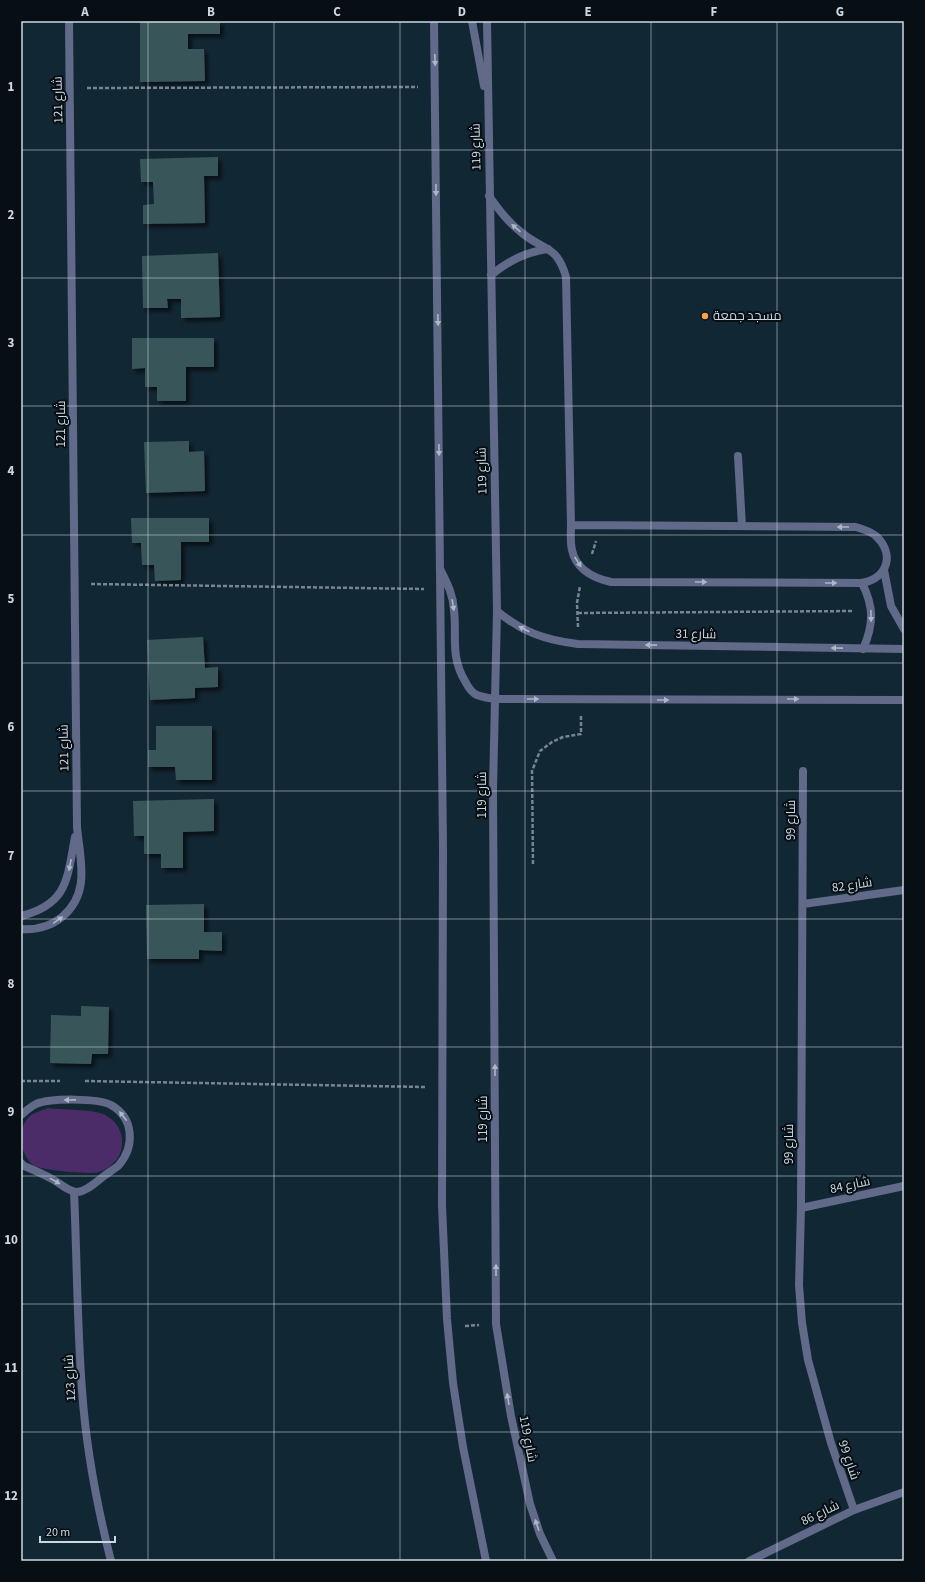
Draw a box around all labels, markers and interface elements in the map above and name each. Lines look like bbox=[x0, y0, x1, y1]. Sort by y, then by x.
text: A bbox=[80, 3, 89, 21]
text: B bbox=[207, 3, 215, 21]
text: C bbox=[333, 3, 341, 21]
text: D bbox=[458, 3, 466, 21]
text: E bbox=[584, 3, 592, 21]
text: F bbox=[711, 3, 718, 21]
text: G bbox=[836, 3, 844, 21]
one-way arrow bbox=[432, 54, 439, 66]
street label: شارع 121 bbox=[49, 76, 67, 124]
text: 1 bbox=[8, 78, 15, 96]
street label: شارع 119 bbox=[467, 123, 485, 171]
one-way arrow bbox=[433, 184, 439, 197]
text: 2 bbox=[8, 206, 15, 224]
one-way arrow bbox=[511, 224, 521, 233]
place label: مسجد جمعة bbox=[713, 307, 782, 325]
marker: مسجد جمعة bbox=[700, 311, 710, 321]
one-way arrow bbox=[435, 314, 441, 327]
text: 3 bbox=[8, 334, 15, 352]
street label: شارع 121 bbox=[52, 400, 70, 448]
one-way arrow bbox=[436, 444, 442, 457]
street label: شارع 119 bbox=[473, 447, 491, 495]
text: 4 bbox=[8, 462, 15, 480]
one-way arrow bbox=[837, 523, 849, 530]
one-way arrow bbox=[575, 557, 582, 568]
one-way arrow bbox=[695, 579, 708, 585]
one-way arrow bbox=[825, 580, 838, 586]
text: 5 bbox=[8, 590, 15, 608]
one-way arrow bbox=[451, 599, 457, 611]
one-way arrow bbox=[868, 610, 874, 623]
street label: شارع 31 bbox=[675, 625, 717, 643]
one-way arrow bbox=[518, 626, 529, 632]
one-way arrow bbox=[644, 642, 657, 648]
one-way arrow bbox=[830, 645, 843, 651]
one-way arrow bbox=[527, 696, 540, 702]
one-way arrow bbox=[657, 696, 669, 703]
one-way arrow bbox=[787, 696, 800, 702]
text: 6 bbox=[8, 718, 15, 736]
street label: شارع 121 bbox=[55, 724, 73, 772]
street label: شارع 119 bbox=[473, 771, 491, 819]
street label: شارع 99 bbox=[782, 800, 800, 840]
text: 7 bbox=[8, 847, 15, 865]
one-way arrow bbox=[67, 859, 73, 871]
street label: شارع 82 bbox=[831, 873, 873, 897]
one-way arrow bbox=[52, 916, 63, 924]
text: 8 bbox=[8, 975, 15, 993]
one-way arrow bbox=[492, 1063, 498, 1076]
street label: شارع 119 bbox=[474, 1095, 492, 1143]
one-way arrow bbox=[63, 1097, 76, 1103]
text: 9 bbox=[8, 1103, 15, 1121]
one-way arrow bbox=[118, 1110, 127, 1121]
street label: شارع 99 bbox=[780, 1124, 798, 1164]
street label: شارع 84 bbox=[828, 1172, 872, 1198]
one-way arrow bbox=[50, 1177, 61, 1184]
text: 10 bbox=[4, 1231, 18, 1249]
one-way arrow bbox=[493, 1263, 499, 1276]
street label: شارع 123 bbox=[60, 1354, 80, 1402]
text: 11 bbox=[4, 1359, 18, 1377]
one-way arrow bbox=[505, 1393, 511, 1405]
street label: شارع 119 bbox=[515, 1414, 541, 1464]
street label: شارع 99 bbox=[834, 1438, 864, 1482]
text: 12 bbox=[4, 1487, 18, 1505]
street label: شارع 86 bbox=[798, 1496, 842, 1530]
scale bar bbox=[40, 1518, 115, 1544]
one-way arrow bbox=[534, 1519, 540, 1531]
text: 20 m bbox=[46, 1524, 70, 1541]

